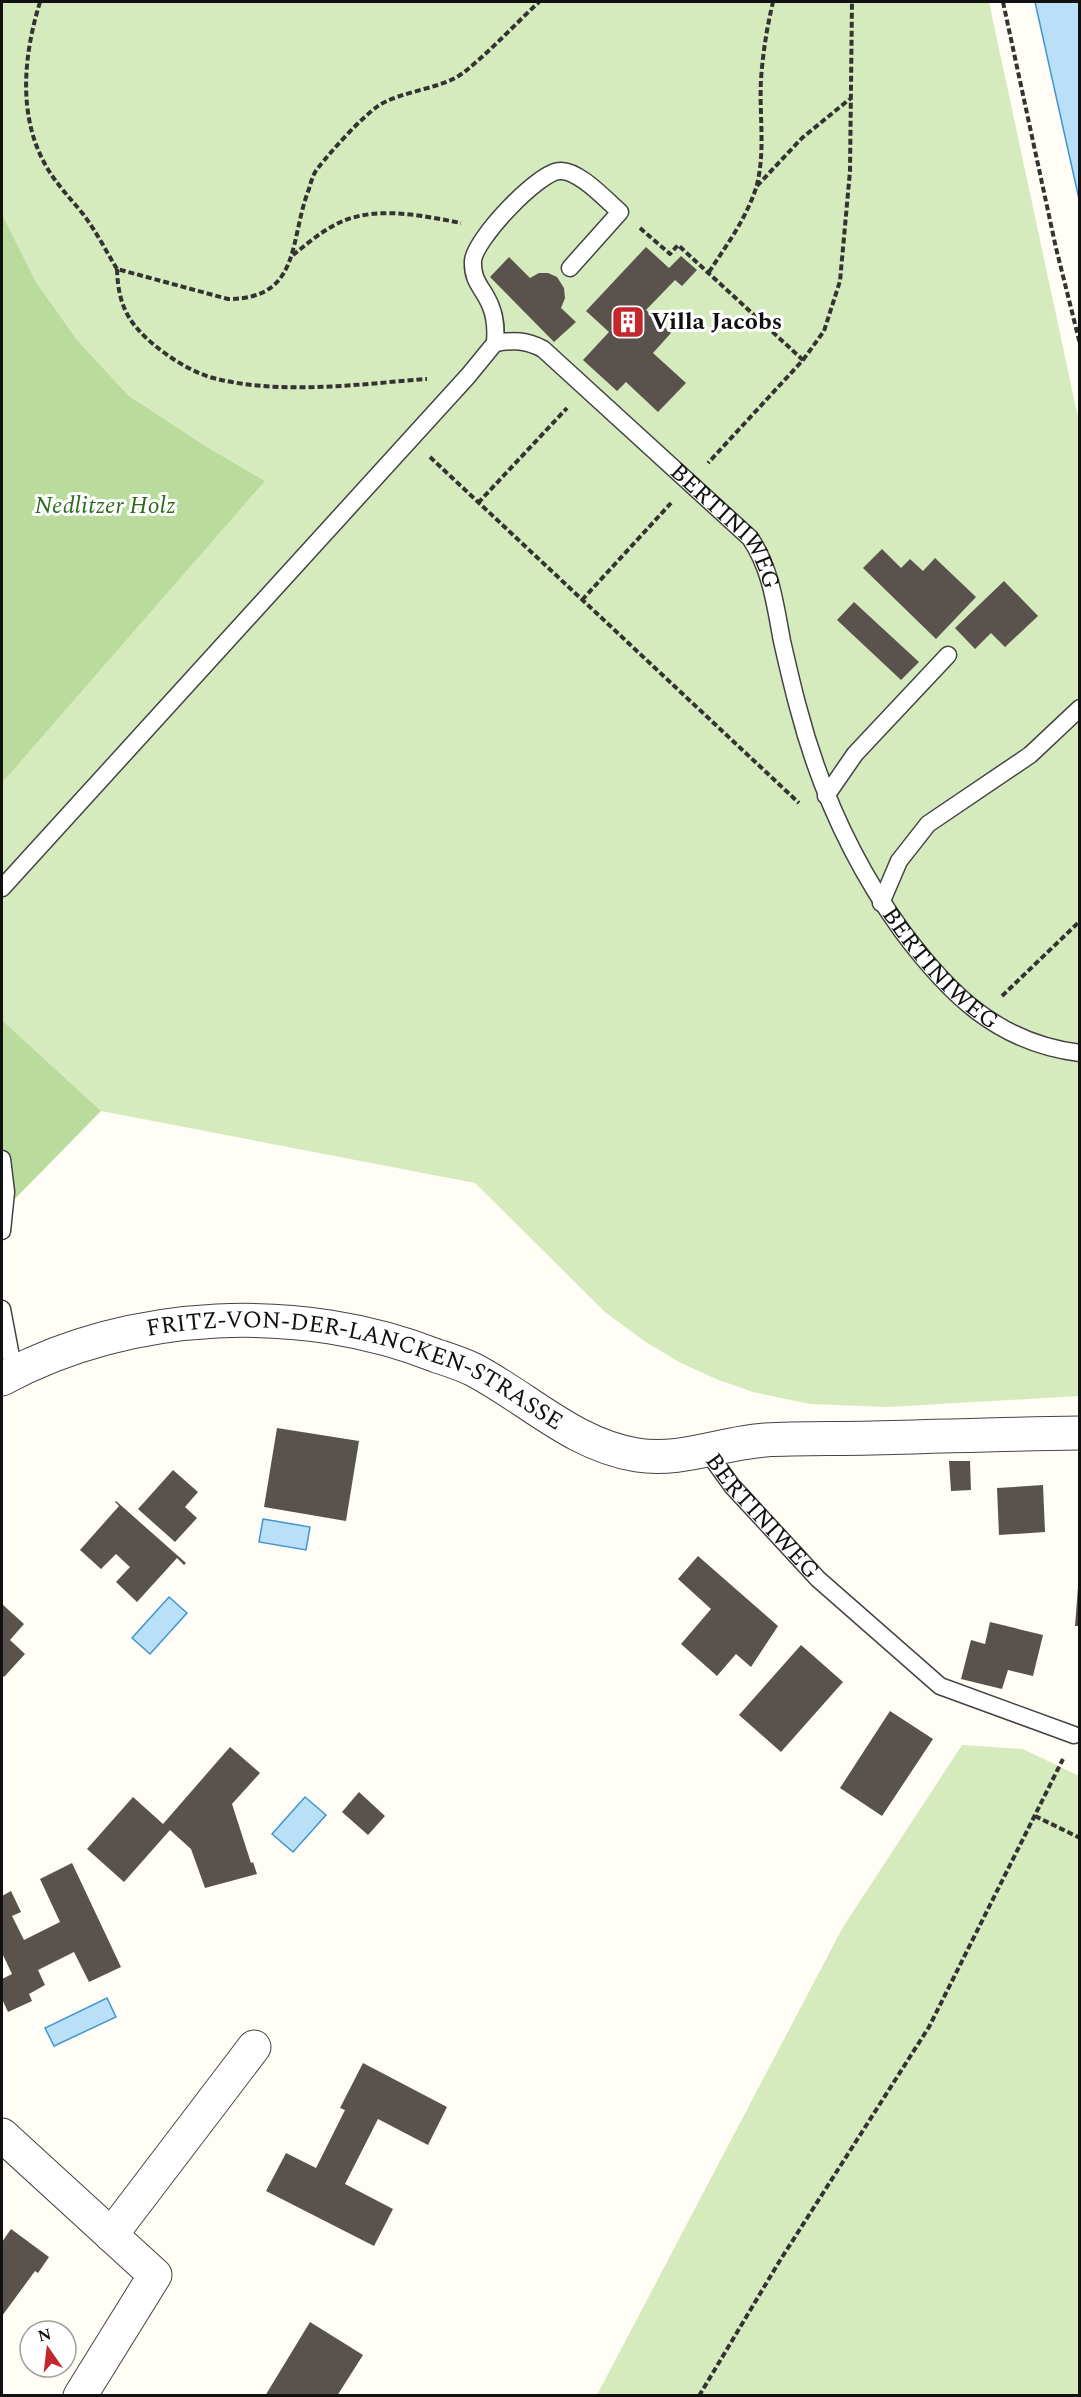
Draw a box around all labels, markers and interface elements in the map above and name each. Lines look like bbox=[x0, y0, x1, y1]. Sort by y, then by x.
building icon: Villa Jacobs bbox=[610, 304, 646, 340]
place label: Villa Jacobs bbox=[651, 304, 782, 340]
street label: BERTINIWEG bbox=[661, 455, 789, 593]
park label: Nedlitzer Holz bbox=[34, 488, 176, 524]
street label: BERTINIWEG bbox=[873, 900, 1006, 1039]
street label: FRITZ-VON-DER-LANCKEN-STRASSE bbox=[143, 1302, 570, 1440]
street label: BERTINIWEG bbox=[696, 1446, 828, 1588]
north arrow bbox=[18, 2319, 78, 2379]
text: N bbox=[35, 2322, 54, 2349]

